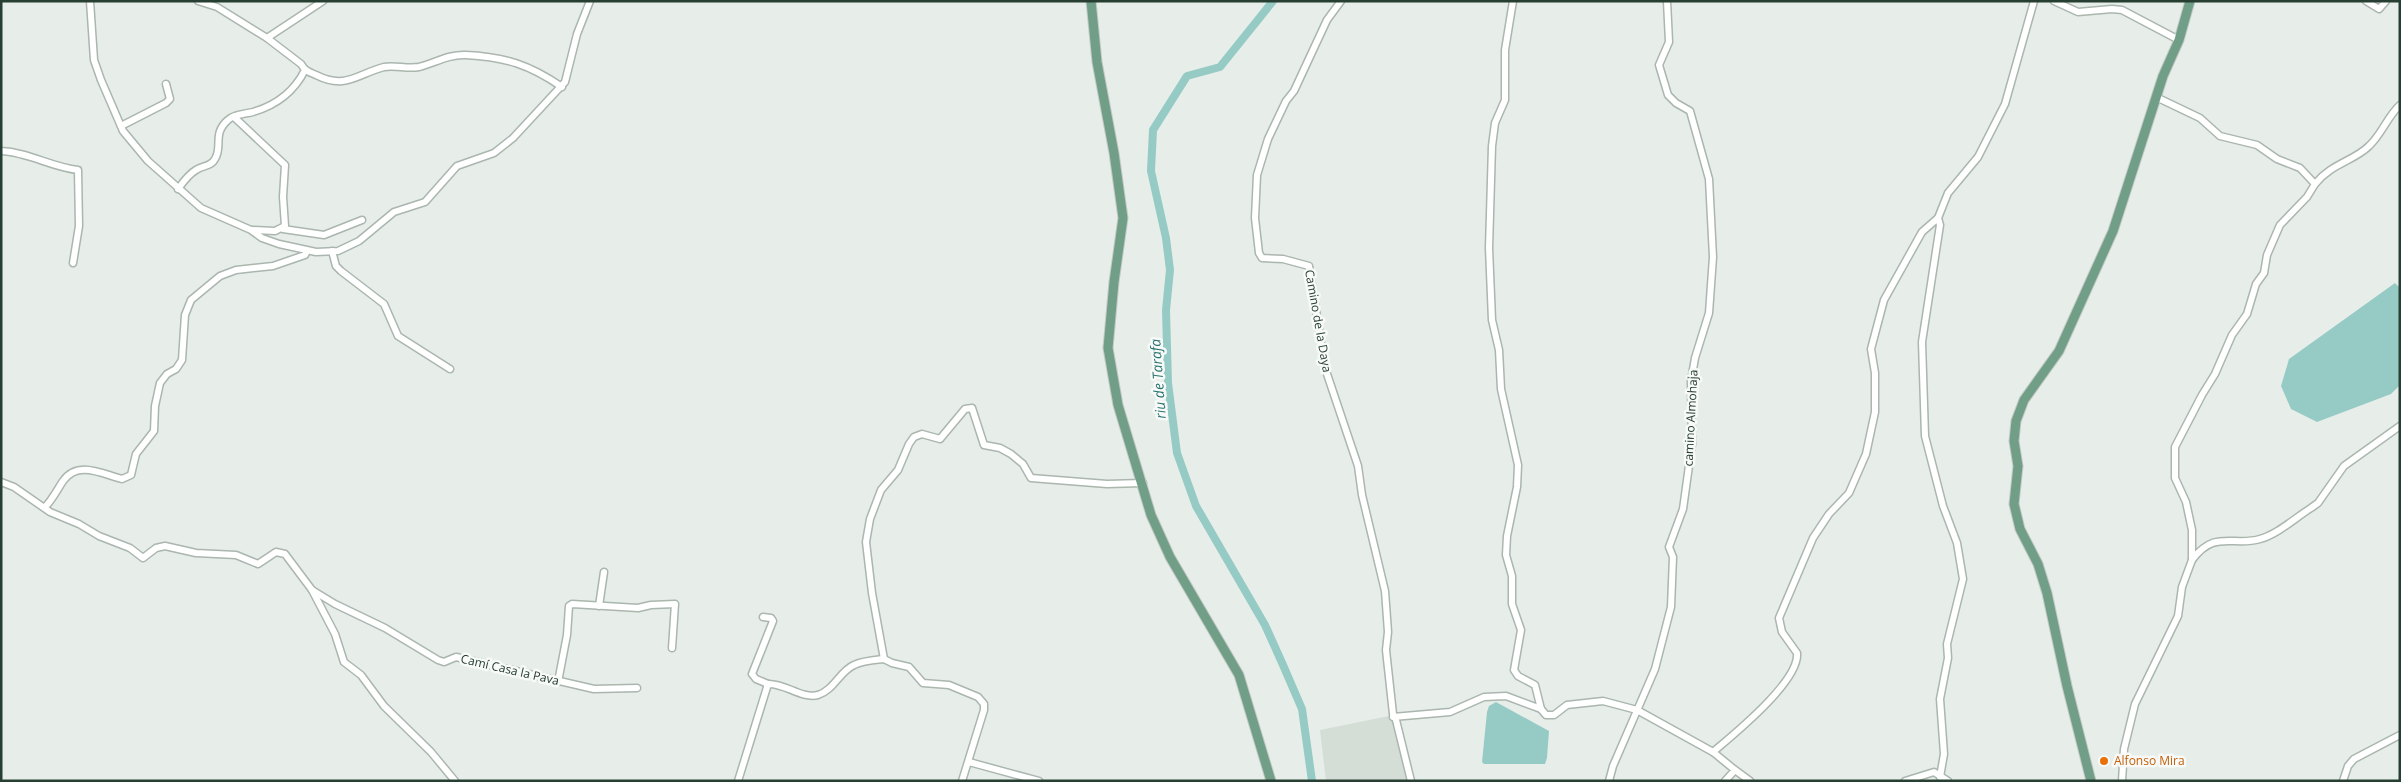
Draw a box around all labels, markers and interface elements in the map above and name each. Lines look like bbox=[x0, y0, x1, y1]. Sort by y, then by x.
street label: Camino de la Daya bbox=[1301, 268, 1336, 374]
water label: riu de Tarafa bbox=[1145, 338, 1170, 420]
street label: camino Almohaja bbox=[1679, 369, 1702, 467]
street label: Camí Casa la Pava bbox=[459, 650, 561, 689]
place label: Alfonso Mira bbox=[2114, 752, 2185, 769]
marker: Alfonso Mira bbox=[2098, 755, 2110, 767]

